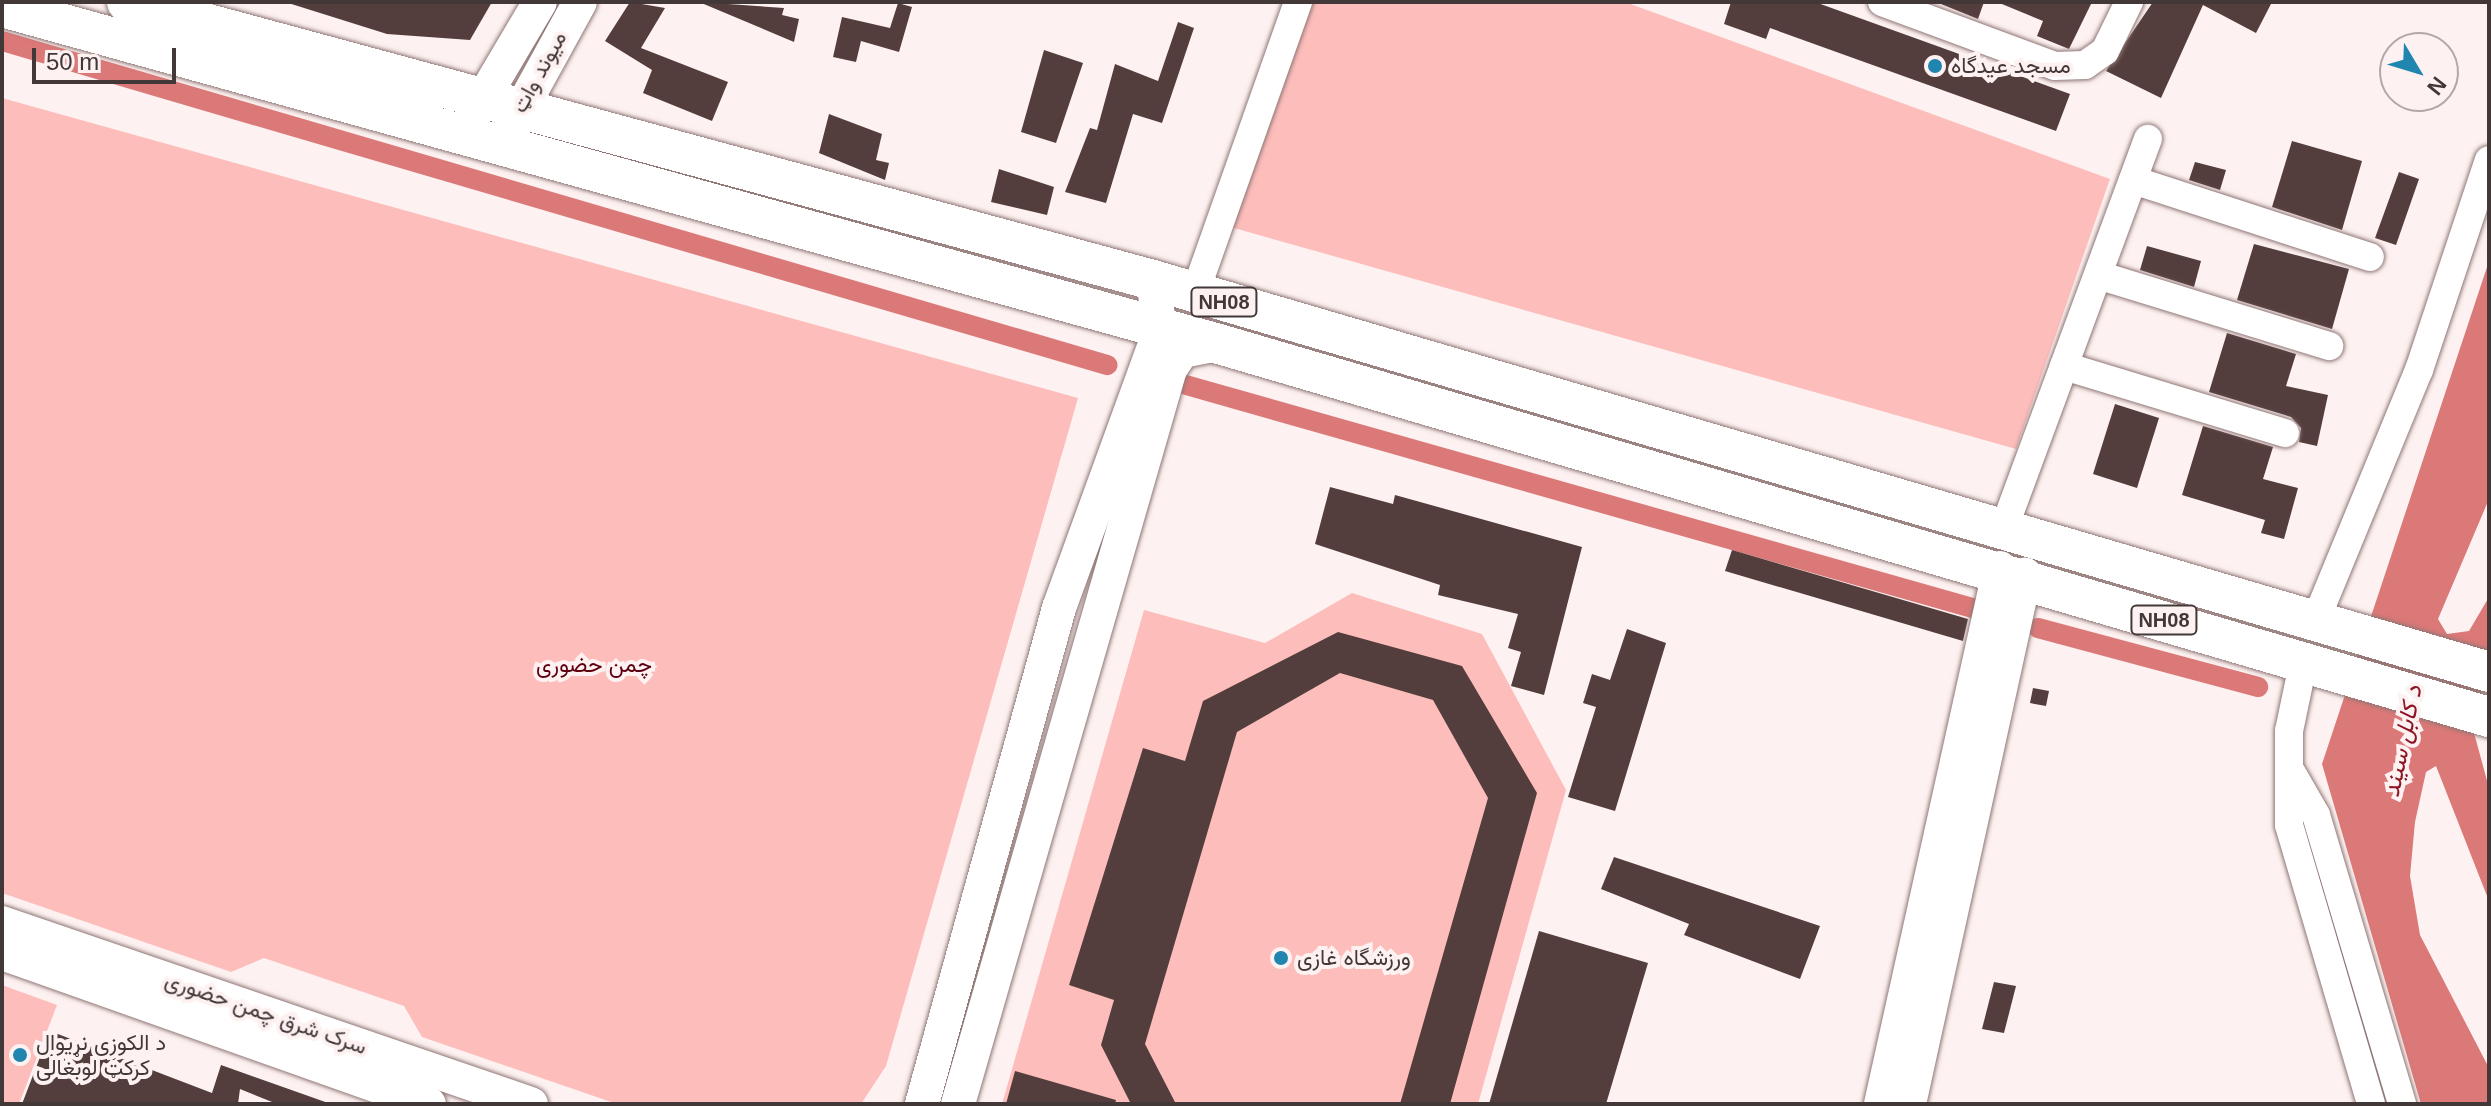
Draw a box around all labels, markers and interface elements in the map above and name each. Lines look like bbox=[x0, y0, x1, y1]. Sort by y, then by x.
street label: میوند واټ bbox=[506, 27, 572, 117]
scale bar bbox=[36, 32, 180, 82]
north arrow bbox=[2379, 32, 2459, 112]
text: 50 m bbox=[46, 48, 99, 75]
place label: مسجد عیدگاه bbox=[1951, 53, 2071, 79]
marker: مسجد عیدگاه bbox=[1926, 57, 1944, 75]
text: N bbox=[2422, 72, 2451, 100]
road number: NH08 bbox=[1190, 286, 1258, 318]
road number: NH08 bbox=[2130, 604, 2198, 636]
park label: چمن حضوری bbox=[536, 652, 652, 678]
water label: د کابل سيند bbox=[2376, 683, 2428, 799]
place label: ورزشگاه غازی bbox=[1297, 945, 1411, 971]
marker: ورزشگاه غازی bbox=[1272, 949, 1290, 967]
street label: سرک شرق چمن حضوری bbox=[162, 966, 370, 1060]
place label: د الکوزی نړیوال کرکټ لوبغالی bbox=[36, 1029, 166, 1080]
marker: د الکوزی نړیوال کرکټ لوبغالی bbox=[11, 1046, 29, 1064]

